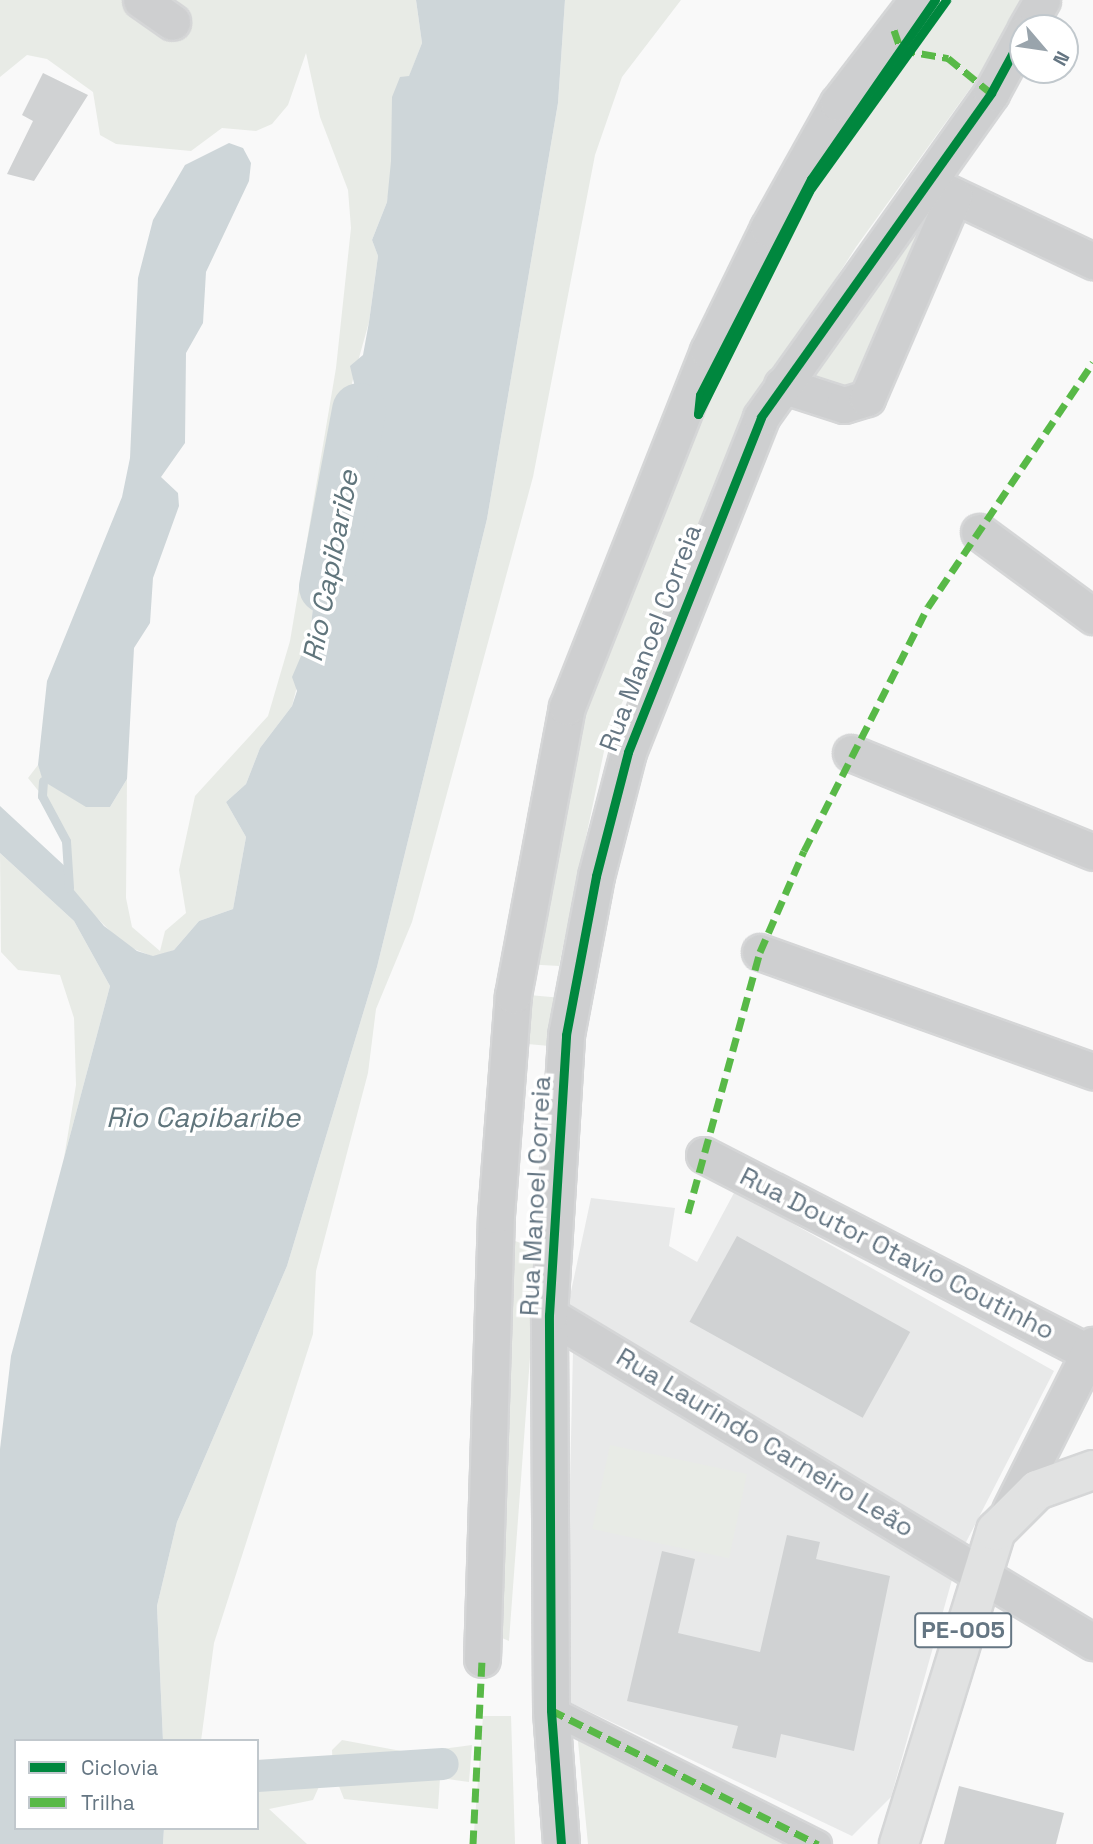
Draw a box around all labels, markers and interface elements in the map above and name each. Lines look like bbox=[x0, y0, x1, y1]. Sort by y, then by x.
north arrow bbox=[1009, 14, 1079, 84]
text: N bbox=[1047, 47, 1075, 70]
water label: Rio Capibaribe bbox=[295, 468, 365, 664]
street label: Rua Manoel Correia bbox=[593, 520, 709, 756]
street label: Rua Manoel Correia bbox=[514, 1075, 558, 1317]
water label: Rio Capibaribe bbox=[106, 1100, 300, 1134]
street label: Rua Doutor Otavio Coutinho bbox=[735, 1161, 1059, 1347]
street label: Rua Laurindo Carneiro Leão bbox=[611, 1342, 919, 1544]
road number: PE-005 bbox=[914, 1610, 1012, 1650]
legend bbox=[14, 1739, 259, 1830]
text: Ciclovia bbox=[81, 1754, 158, 1781]
text: Trilha bbox=[81, 1789, 135, 1816]

